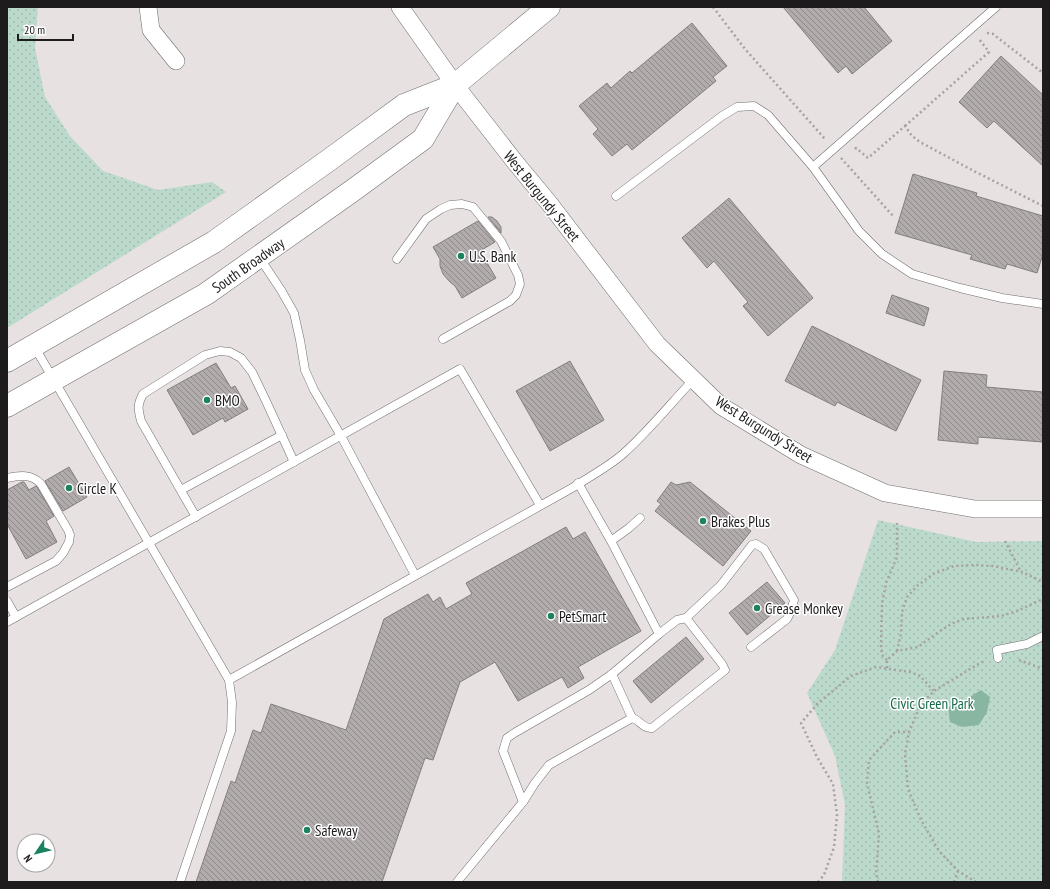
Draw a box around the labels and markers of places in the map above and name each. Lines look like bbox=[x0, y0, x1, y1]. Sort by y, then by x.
place label: U.S. Bank bbox=[469, 247, 516, 266]
marker: U.S. Bank bbox=[456, 251, 466, 261]
place label: BMO bbox=[215, 391, 240, 410]
marker: BMO bbox=[202, 395, 212, 405]
place label: Circle K bbox=[77, 479, 117, 498]
marker: Circle K bbox=[64, 483, 74, 493]
place label: Brakes Plus bbox=[711, 512, 770, 531]
marker: Brakes Plus bbox=[698, 516, 708, 526]
place label: Grease Monkey bbox=[765, 599, 843, 618]
marker: Grease Monkey bbox=[752, 603, 762, 613]
place label: PetSmart bbox=[559, 607, 606, 626]
marker: PetSmart bbox=[546, 611, 556, 621]
place label: Safeway bbox=[315, 821, 358, 840]
marker: Safeway bbox=[302, 825, 312, 835]

